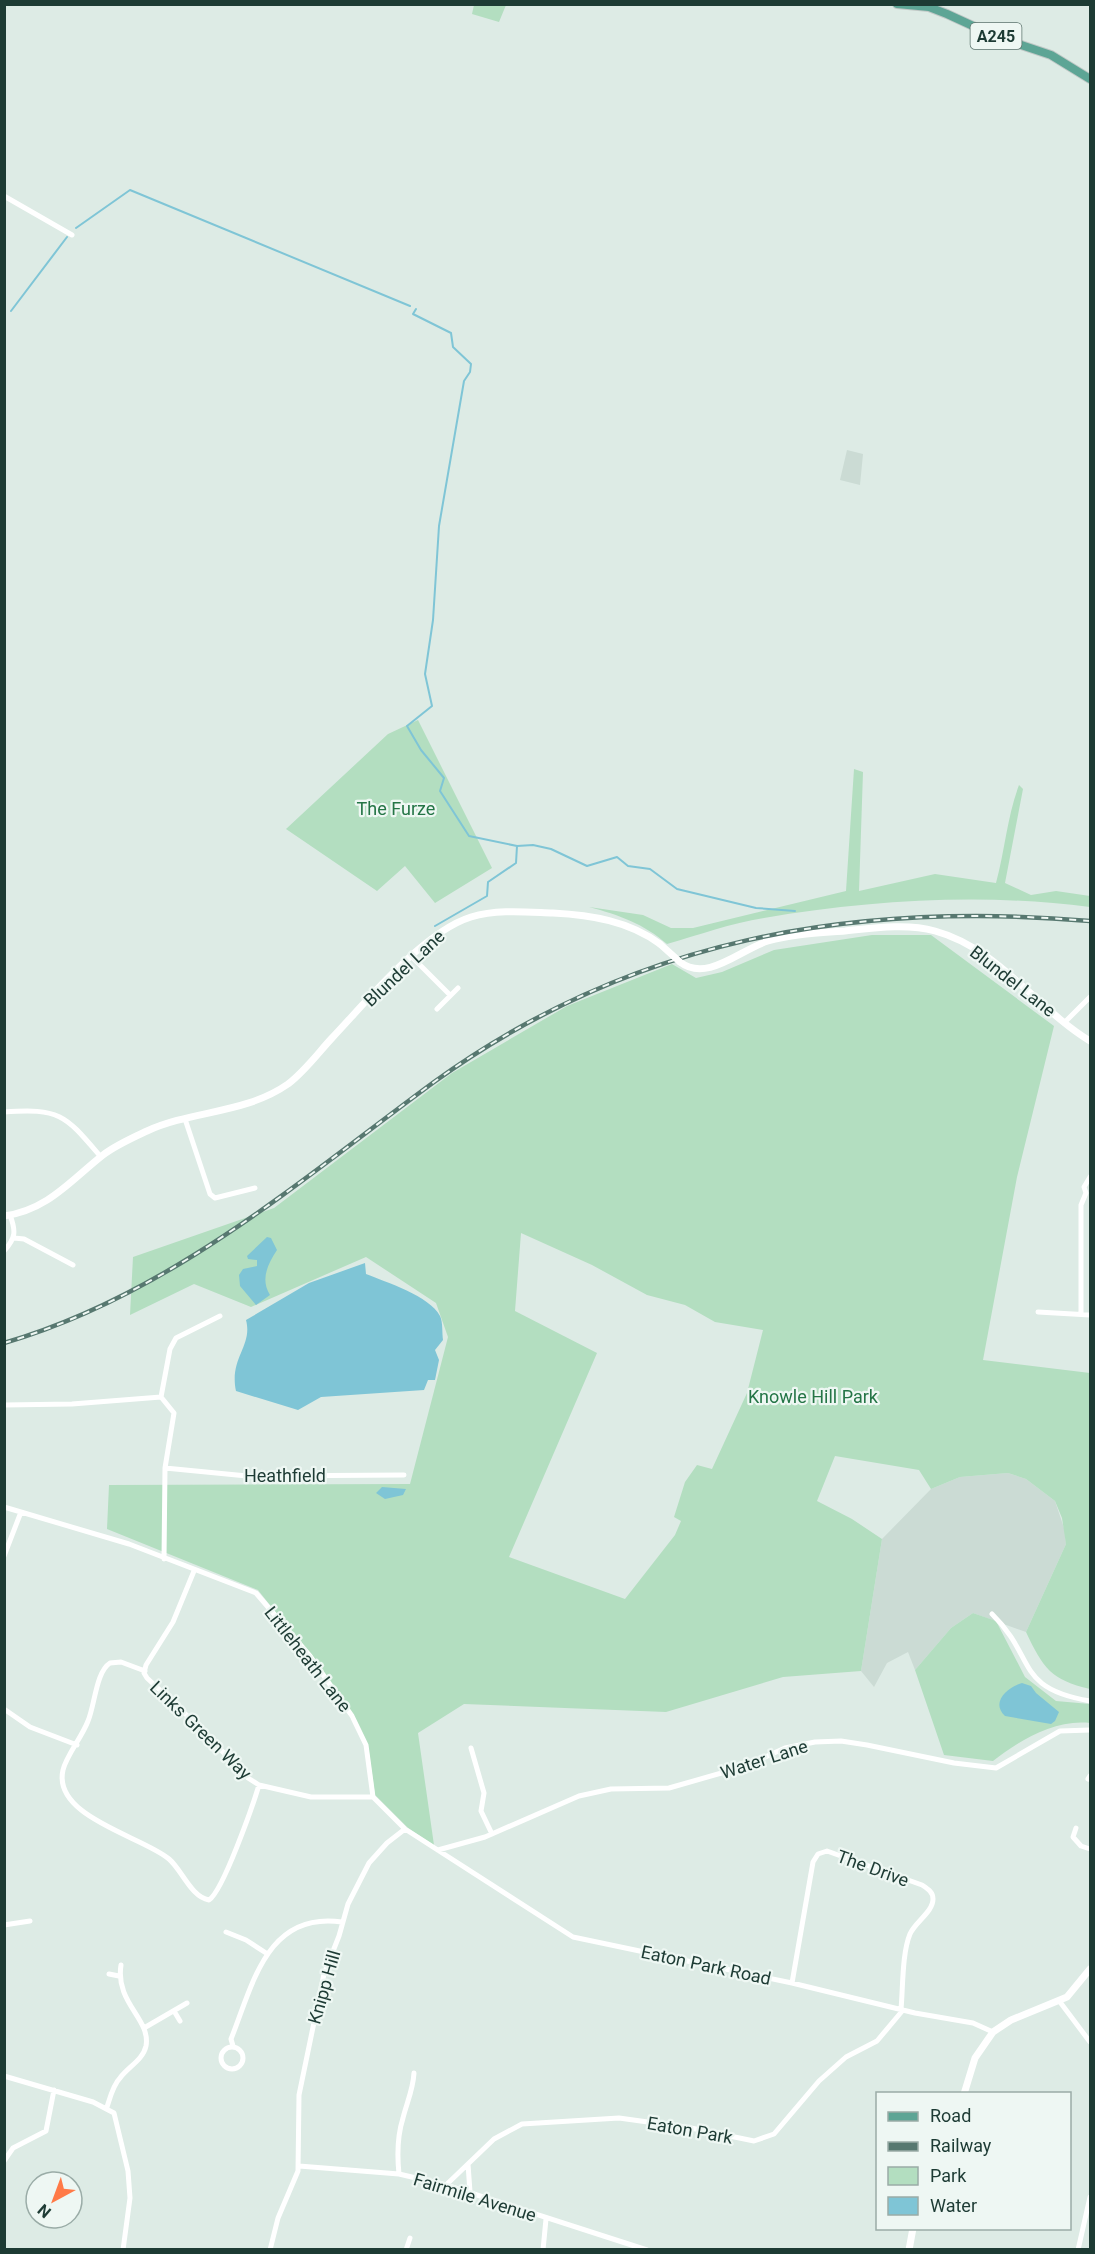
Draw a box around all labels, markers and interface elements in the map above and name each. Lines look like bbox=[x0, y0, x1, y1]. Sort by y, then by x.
road number: A245 bbox=[970, 23, 1022, 49]
park label: The Furze bbox=[357, 798, 435, 819]
street label: Blundel Lane bbox=[359, 925, 449, 1011]
street label: Blundel Lane bbox=[966, 941, 1060, 1021]
park label: Knowle Hill Park bbox=[748, 1386, 879, 1407]
street label: Heathfield bbox=[244, 1465, 326, 1486]
street label: Littleheath Lane bbox=[260, 1602, 356, 1716]
street label: Links Green Way bbox=[146, 1676, 256, 1784]
street label: Water Lane bbox=[718, 1735, 810, 1783]
street label: The Drive bbox=[834, 1845, 912, 1891]
street label: Eaton Park Road bbox=[639, 1941, 773, 1989]
street label: Knipp Hill bbox=[303, 1948, 345, 2026]
legend bbox=[876, 2092, 1071, 2230]
text: Road bbox=[930, 2105, 971, 2126]
street label: Eaton Park bbox=[645, 2112, 735, 2148]
text: Railway bbox=[930, 2135, 992, 2156]
text: Park bbox=[930, 2165, 967, 2186]
street label: Fairmile Avenue bbox=[411, 2168, 539, 2226]
north arrow bbox=[24, 2170, 84, 2230]
text: Water bbox=[930, 2195, 977, 2216]
text: N bbox=[34, 2200, 55, 2222]

